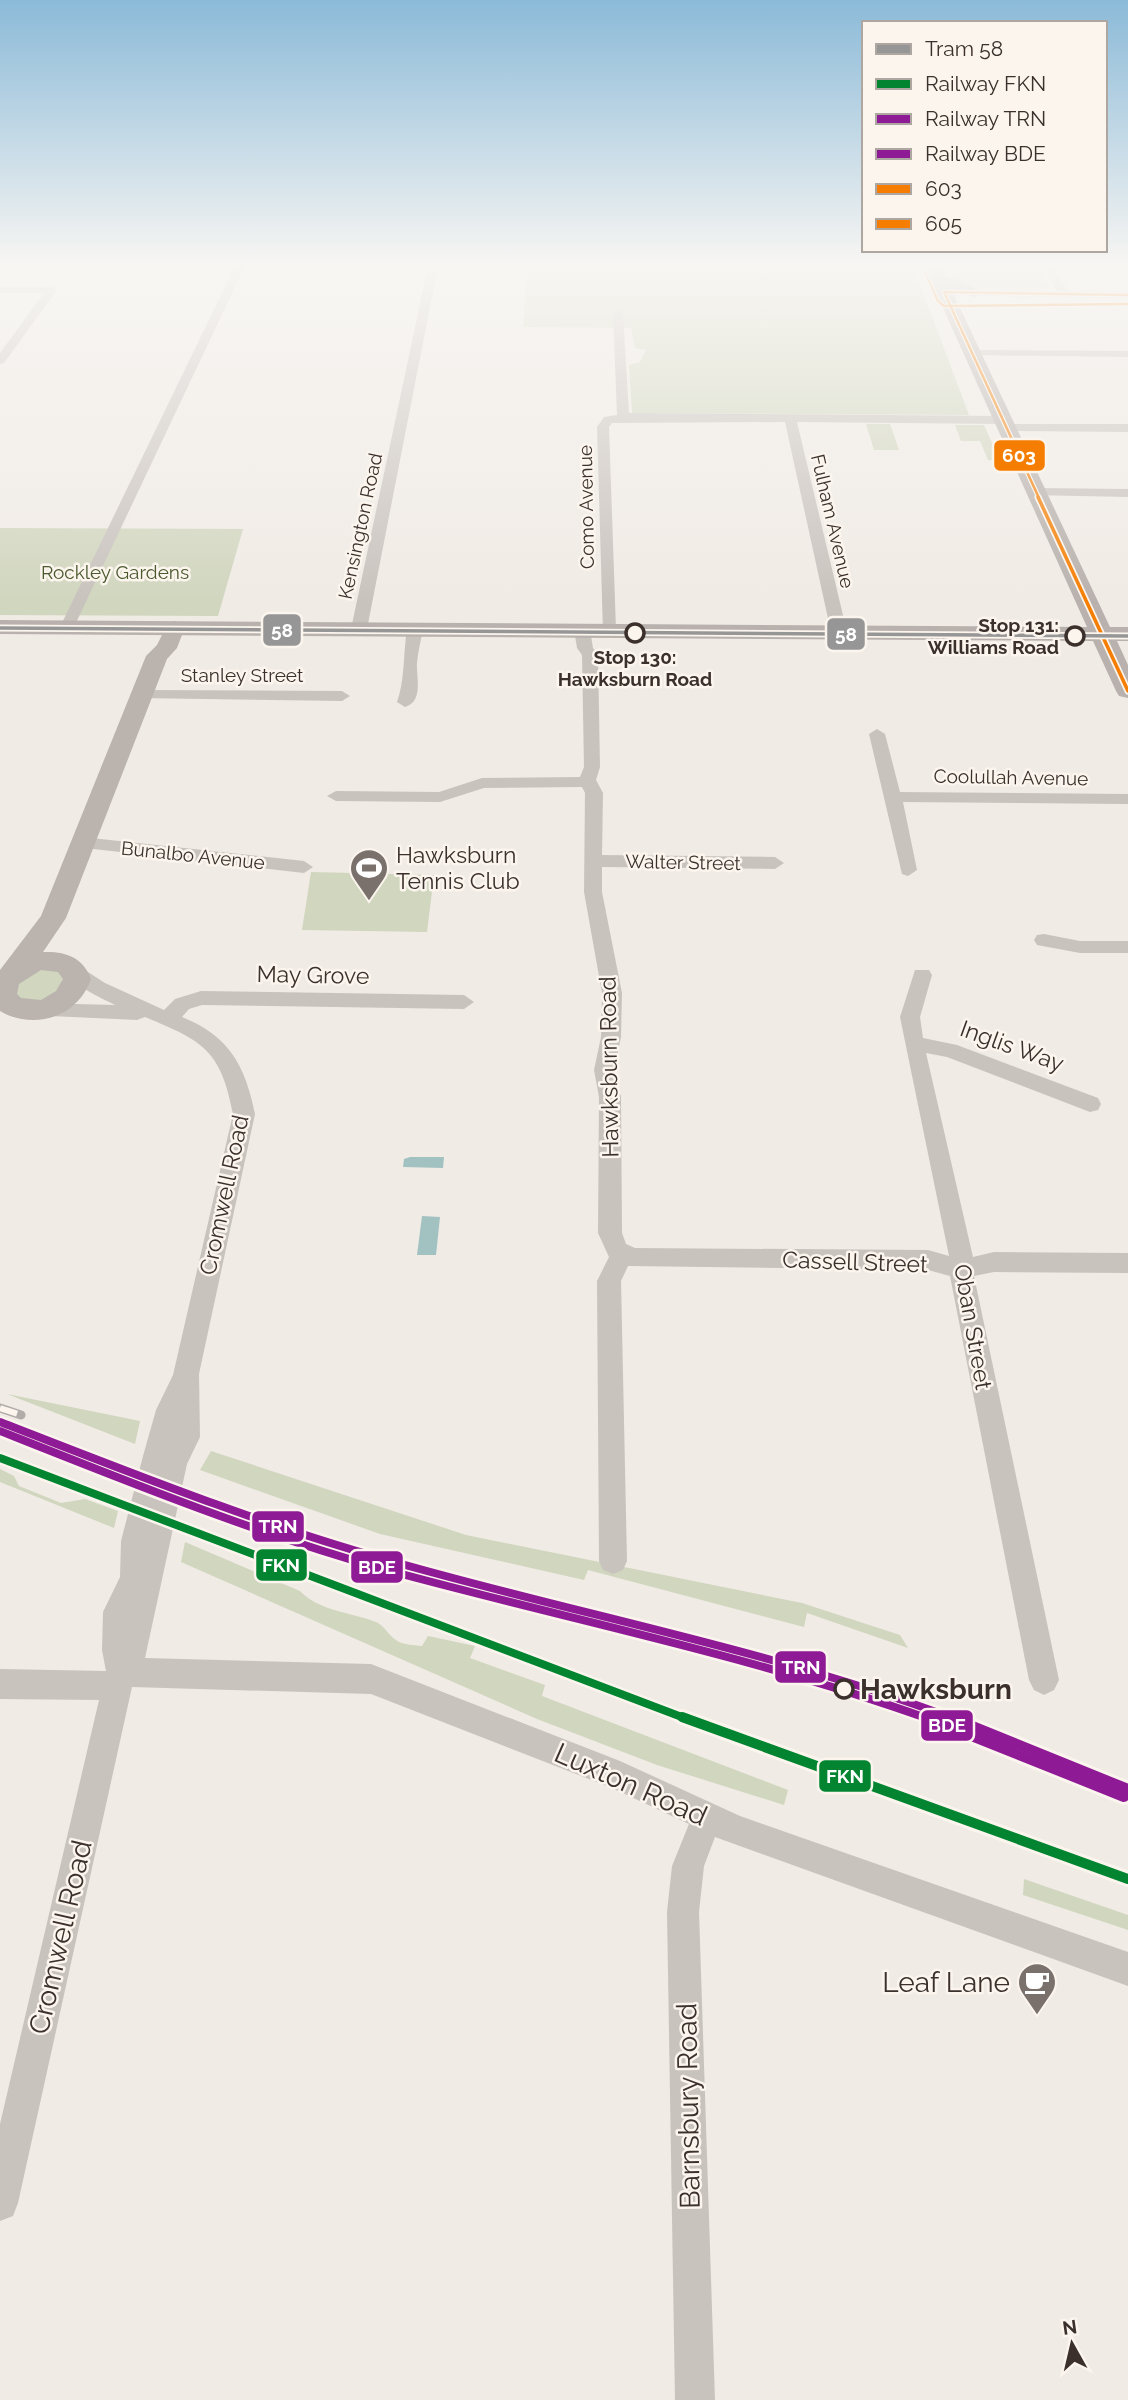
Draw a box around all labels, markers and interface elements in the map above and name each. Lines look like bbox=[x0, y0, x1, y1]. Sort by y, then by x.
legend bbox=[862, 21, 1107, 252]
text: Tram 58 bbox=[925, 36, 1003, 61]
text: Railway FKN bbox=[925, 71, 1046, 96]
text: Railway TRN bbox=[925, 106, 1046, 131]
text: Railway BDE bbox=[925, 141, 1046, 166]
text: 603 bbox=[925, 176, 962, 201]
text: 605 bbox=[925, 211, 962, 236]
line badge: 603 bbox=[993, 439, 1046, 472]
text: 603 bbox=[1002, 444, 1036, 466]
street label: Como Avenue bbox=[574, 445, 598, 569]
street label: Kensington Road bbox=[334, 451, 386, 601]
street label: Fulham Avenue bbox=[807, 452, 859, 590]
park label: Rockley Gardens bbox=[41, 561, 189, 583]
line badge: 58 bbox=[262, 613, 302, 647]
place label: Stop 131: Williams Road bbox=[928, 614, 1059, 658]
line badge: 58 bbox=[826, 617, 866, 651]
text: 58 bbox=[271, 619, 293, 641]
marker: Stop 130: Hawksburn Road bbox=[625, 623, 645, 643]
text: 58 bbox=[835, 623, 857, 645]
marker: Stop 131: Williams Road bbox=[1065, 626, 1085, 646]
place label: Stop 130: Hawksburn Road bbox=[558, 646, 712, 690]
street label: Stanley Street bbox=[181, 664, 304, 686]
street label: Coolullah Avenue bbox=[933, 765, 1089, 789]
street label: Bunalbo Avenue bbox=[120, 837, 266, 873]
place label: Hawksburn Tennis Club bbox=[396, 841, 520, 894]
sports icon: Hawksburn Tennis Club bbox=[348, 847, 390, 902]
street label: Walter Street bbox=[625, 850, 742, 874]
street label: May Grove bbox=[256, 960, 370, 989]
street label: Hawksburn Road bbox=[593, 976, 624, 1158]
street label: Inglis Way bbox=[957, 1014, 1068, 1077]
street label: Cromwell Road bbox=[193, 1113, 254, 1277]
street label: Cassell Street bbox=[782, 1245, 928, 1278]
street label: Oban Street bbox=[949, 1262, 998, 1392]
line badge: TRN bbox=[251, 1510, 305, 1543]
text: TRN bbox=[259, 1515, 297, 1537]
line badge: FKN bbox=[255, 1548, 308, 1582]
line badge: BDE bbox=[350, 1550, 404, 1584]
text: FKN bbox=[262, 1554, 300, 1576]
text: BDE bbox=[358, 1556, 396, 1578]
line badge: TRN bbox=[774, 1650, 827, 1684]
text: TRN bbox=[782, 1656, 820, 1678]
place label: Hawksburn bbox=[860, 1673, 1012, 1706]
marker: Hawksburn bbox=[834, 1679, 854, 1699]
line badge: BDE bbox=[920, 1709, 974, 1742]
text: BDE bbox=[928, 1714, 966, 1736]
street label: Luxton Road bbox=[549, 1736, 712, 1833]
line badge: FKN bbox=[818, 1759, 872, 1793]
text: FKN bbox=[826, 1765, 864, 1787]
street label: Cromwell Road bbox=[22, 1837, 99, 2037]
cafe icon: Leaf Lane bbox=[1016, 1961, 1058, 2016]
place label: Leaf Lane bbox=[882, 1966, 1010, 1999]
street label: Barnsbury Road bbox=[670, 2003, 707, 2209]
north arrow bbox=[1037, 2309, 1107, 2379]
text: N bbox=[1061, 2315, 1078, 2339]

